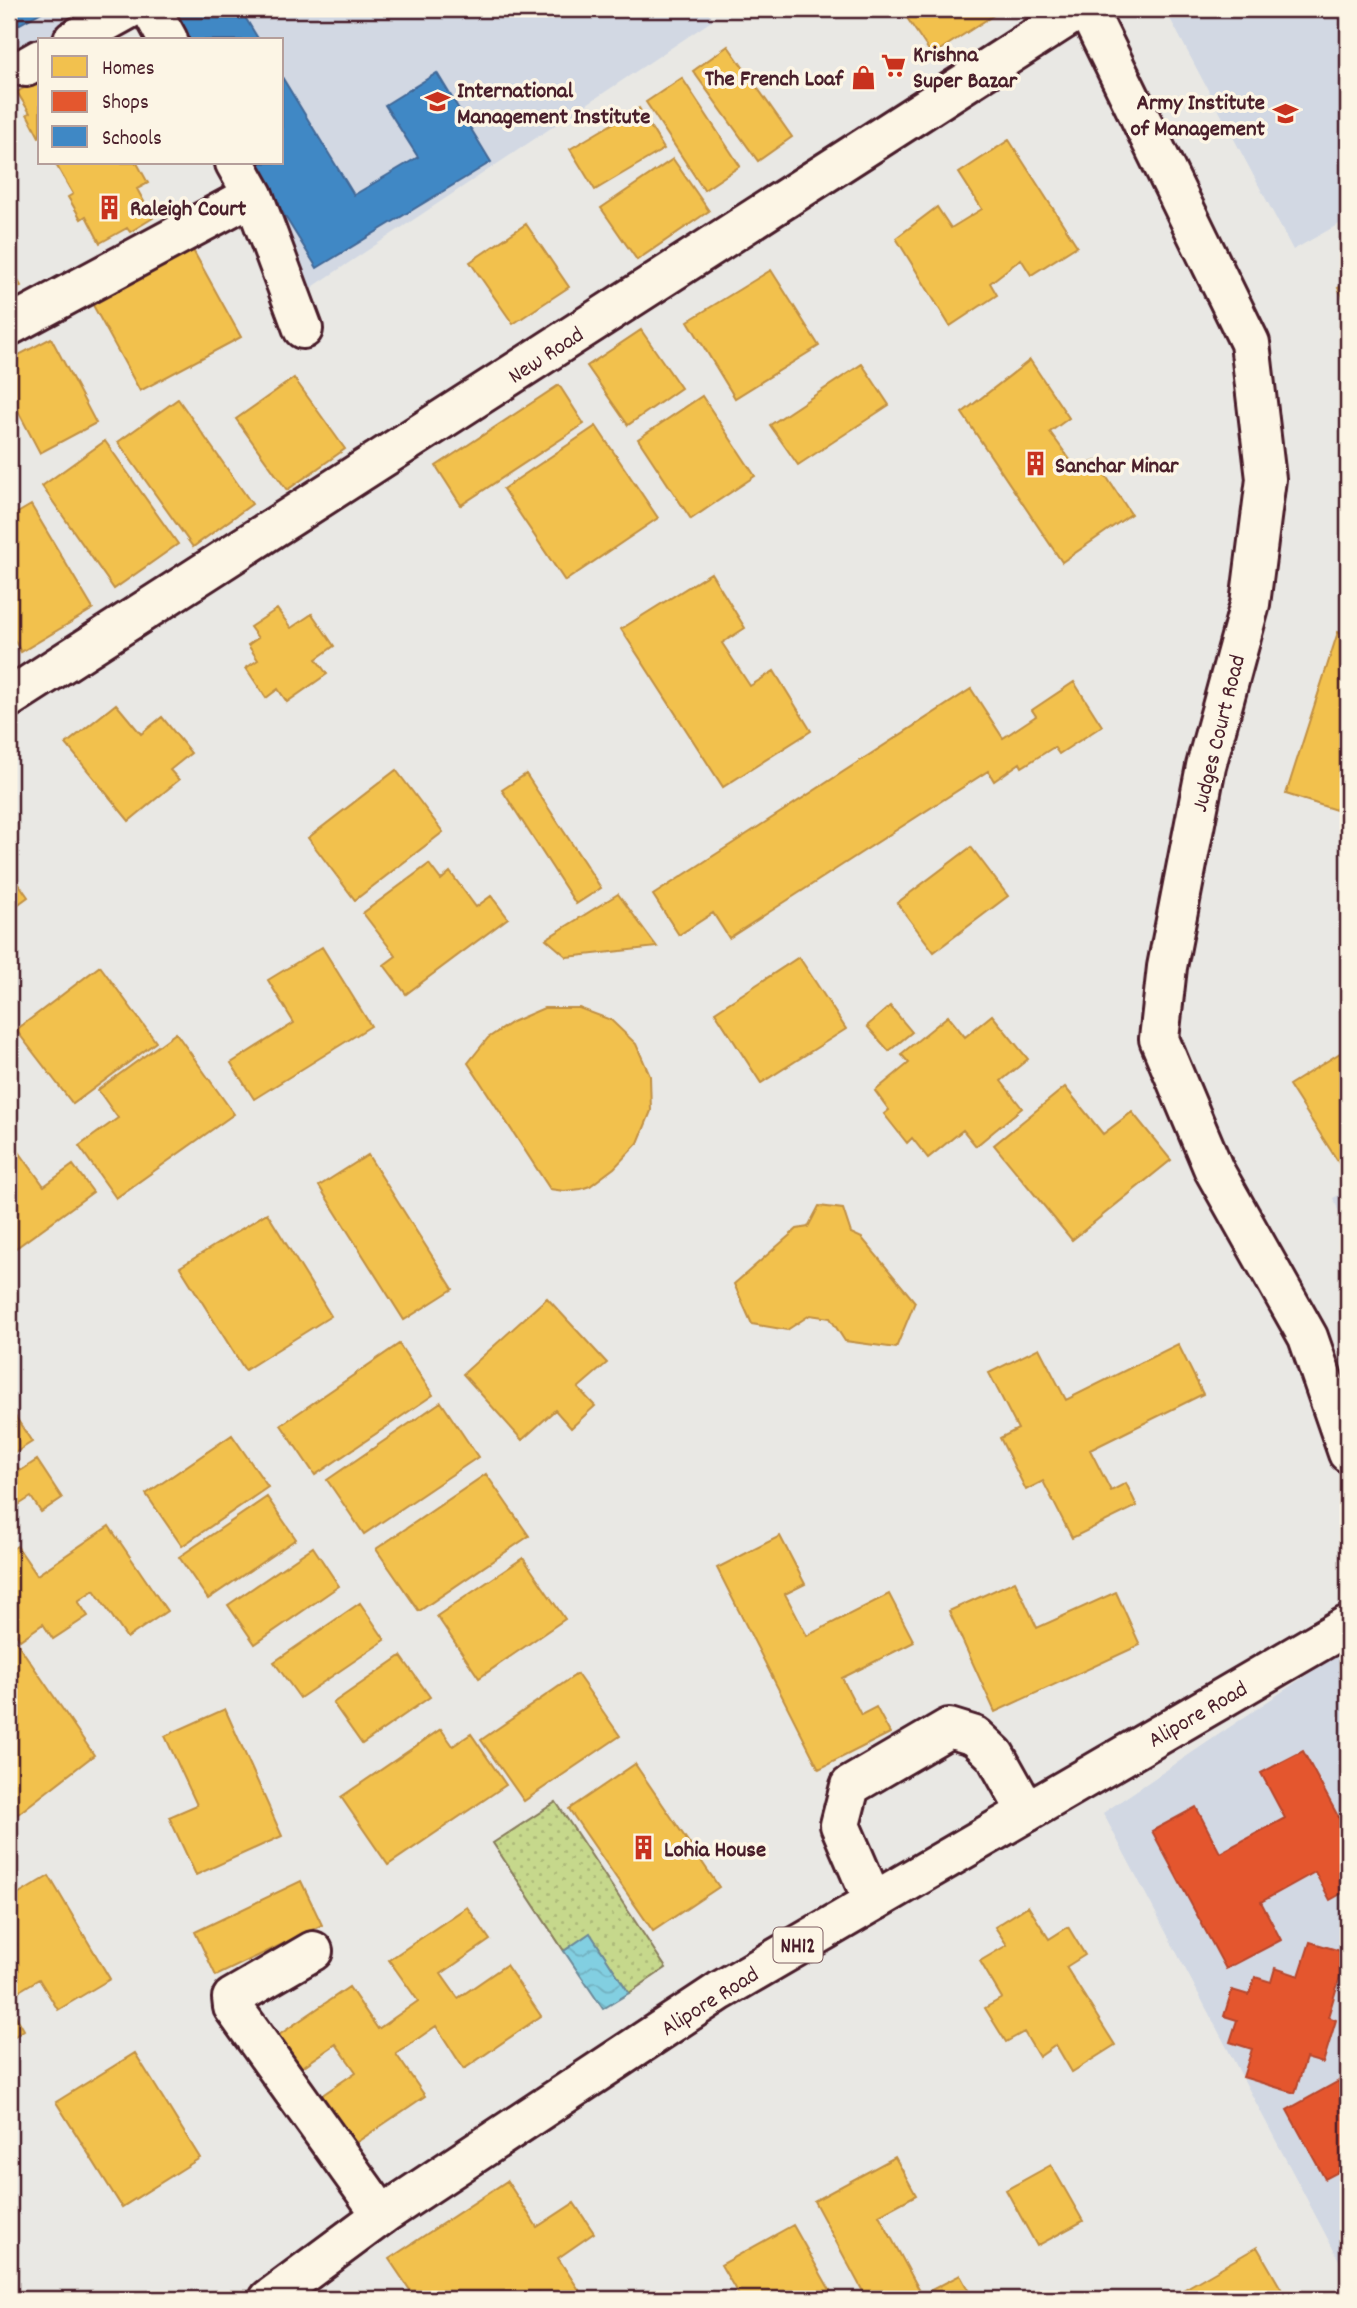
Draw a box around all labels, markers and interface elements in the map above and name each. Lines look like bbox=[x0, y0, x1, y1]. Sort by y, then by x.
legend bbox=[38, 38, 284, 164]
place label: Krishna Super Bazar bbox=[913, 40, 1018, 99]
supermarket icon: Krishna Super Bazar bbox=[879, 52, 907, 80]
text: Homes bbox=[102, 55, 155, 85]
shop icon: The French Loaf bbox=[849, 63, 877, 91]
place label: The French Loaf bbox=[705, 64, 844, 97]
place label: International Management Institute bbox=[457, 76, 650, 135]
school or university icon: International Management Institute bbox=[423, 88, 451, 116]
place label: Army Institute of Management bbox=[1130, 88, 1266, 147]
text: Shops bbox=[102, 89, 149, 119]
school or university icon: Army Institute of Management bbox=[1271, 100, 1299, 128]
text: Schools bbox=[102, 125, 162, 155]
building icon: Raleigh Court bbox=[96, 193, 124, 221]
place label: Raleigh Court bbox=[130, 194, 247, 227]
street label: New Road bbox=[502, 320, 591, 394]
building icon: Sanchar Minar bbox=[1021, 450, 1049, 478]
place label: Sanchar Minar bbox=[1055, 451, 1179, 484]
street label: Judges Court Road bbox=[1185, 652, 1256, 816]
street label: Alipore Road bbox=[1143, 1674, 1255, 1758]
building icon: Lohia House bbox=[630, 1834, 658, 1862]
place label: Lohia House bbox=[664, 1835, 766, 1868]
road number: NH12 bbox=[774, 1927, 822, 1962]
street label: Alipore Road bbox=[655, 1960, 766, 2046]

